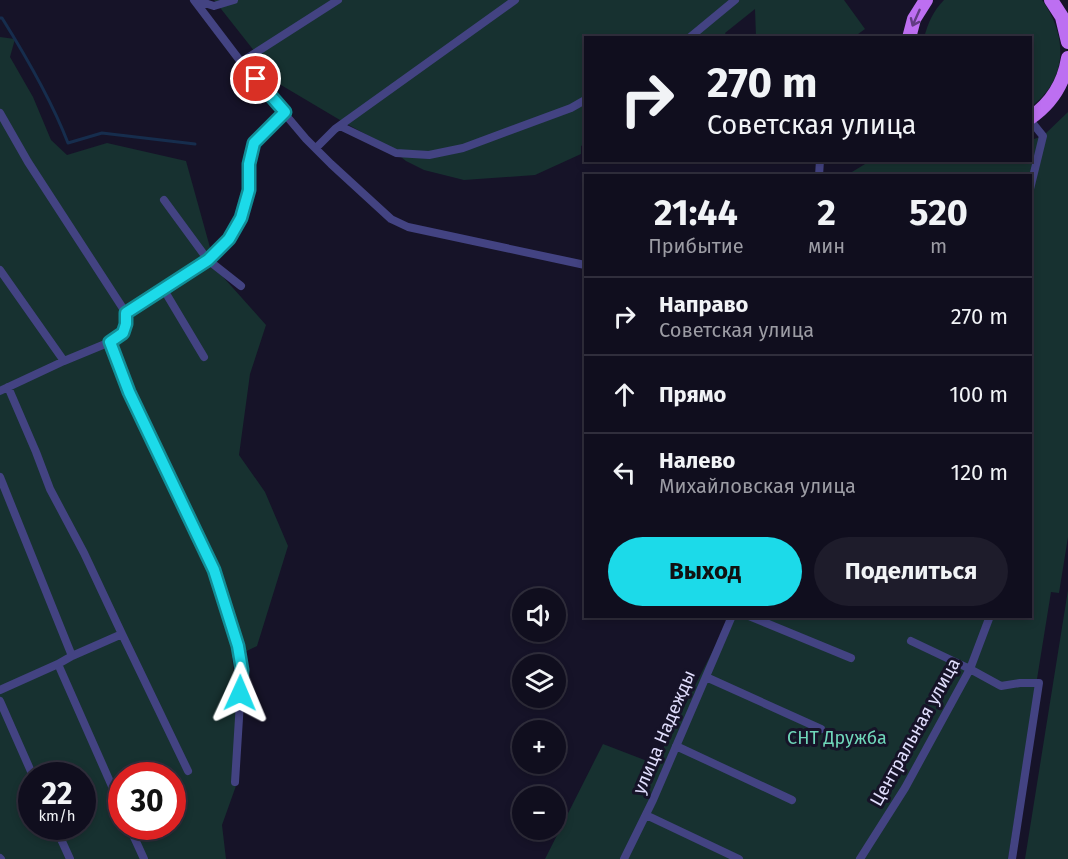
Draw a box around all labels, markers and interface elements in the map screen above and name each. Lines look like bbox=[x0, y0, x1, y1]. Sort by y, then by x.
one-way arrow bbox=[909, 8, 921, 26]
pin bbox=[230, 53, 281, 104]
text: 270 m bbox=[707, 58, 818, 108]
icon: right bbox=[608, 60, 686, 138]
icon: arrive bbox=[239, 62, 272, 95]
text: Советская улица bbox=[707, 109, 916, 141]
text: 21:44 bbox=[654, 191, 738, 235]
text: 2 bbox=[817, 191, 836, 235]
text: 520 bbox=[909, 191, 968, 235]
text: Прибытие bbox=[648, 234, 744, 258]
text: мин bbox=[808, 234, 845, 258]
text: m bbox=[930, 234, 947, 258]
text: Направо bbox=[659, 291, 748, 318]
icon: right bbox=[608, 300, 641, 333]
text: 270 m bbox=[951, 303, 1008, 330]
text: Советская улица bbox=[659, 318, 814, 342]
icon: ahead bbox=[608, 378, 641, 411]
text: Прямо bbox=[659, 381, 726, 408]
text: 100 m bbox=[949, 381, 1008, 408]
text: Налево bbox=[659, 447, 735, 474]
icon: left bbox=[608, 456, 641, 489]
text: 120 m bbox=[951, 459, 1008, 486]
text: Михайловская улица bbox=[659, 474, 856, 498]
button: Выход bbox=[608, 537, 802, 606]
button: Поделиться bbox=[814, 537, 1008, 606]
map controls bbox=[512, 588, 566, 840]
button: sound bbox=[512, 588, 566, 642]
button: layers bbox=[512, 654, 566, 708]
street label: Центральная улица bbox=[865, 654, 965, 810]
position arrow bbox=[208, 661, 272, 725]
street label: улица Надежды bbox=[628, 667, 700, 797]
button: + bbox=[512, 720, 566, 774]
park label: СНТ Дружба bbox=[787, 727, 887, 749]
speed limit sign: 30 bbox=[108, 762, 186, 840]
text: 22 bbox=[41, 776, 73, 812]
button: − bbox=[512, 786, 566, 840]
text: km/h bbox=[38, 807, 76, 825]

